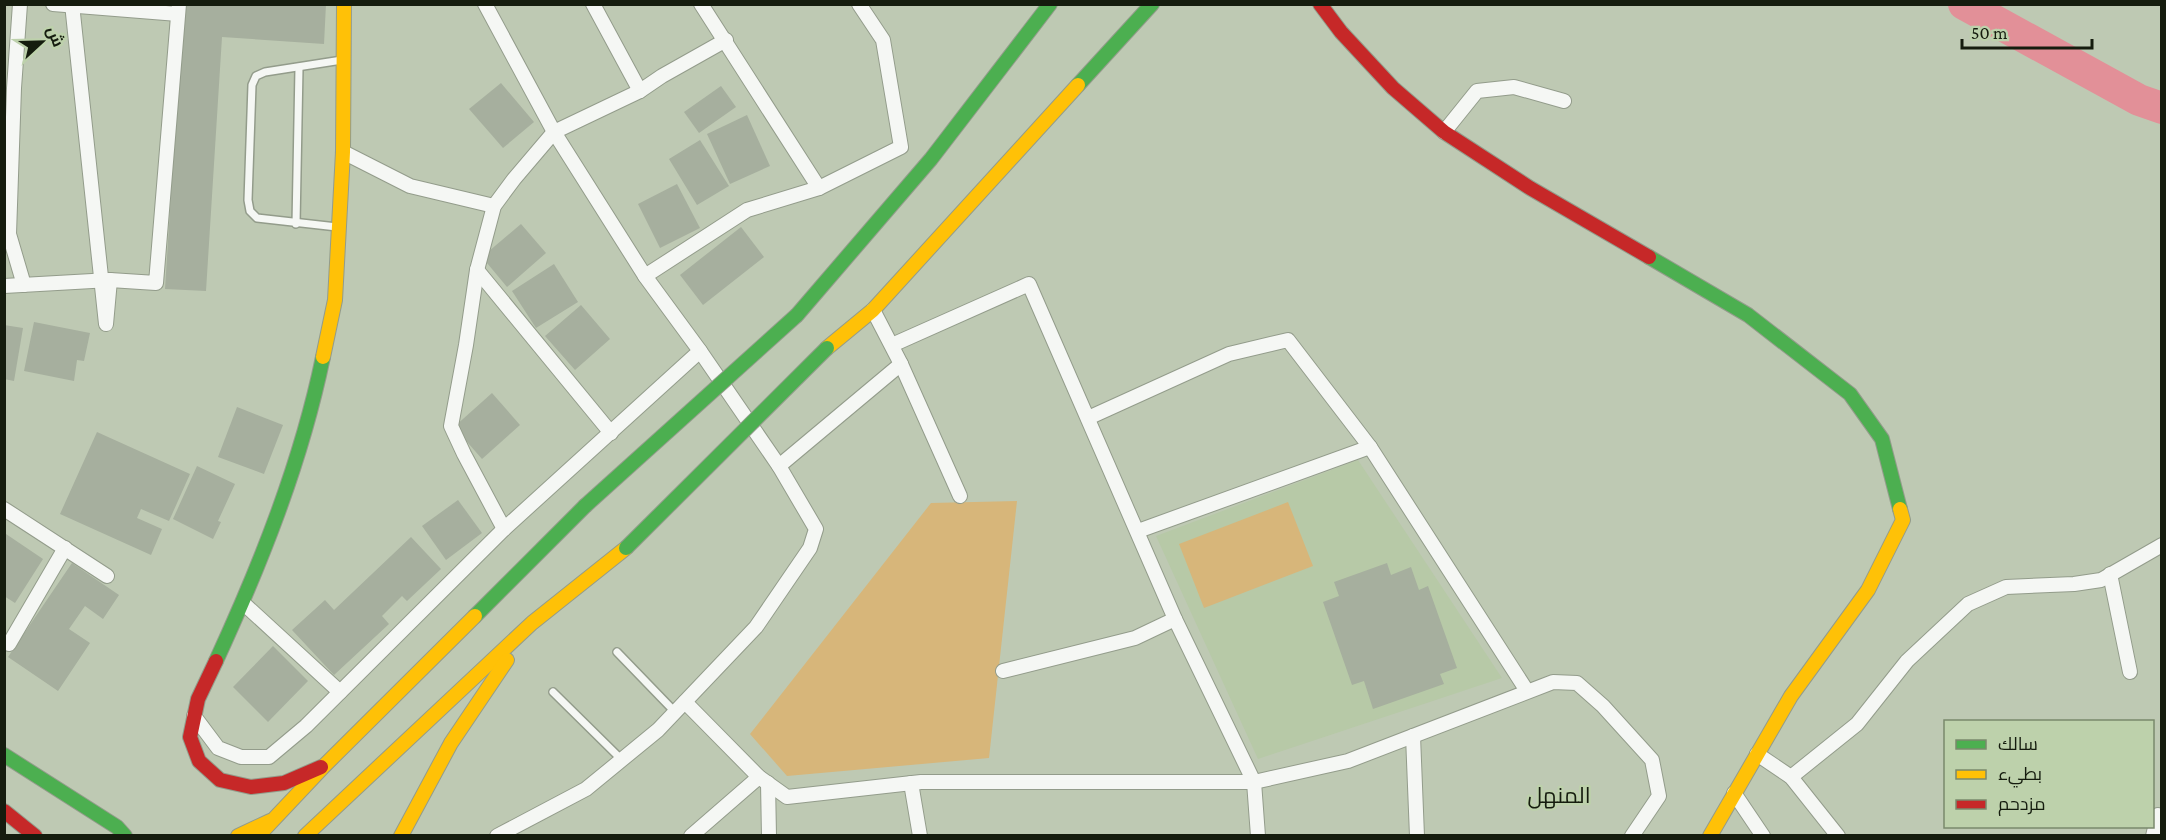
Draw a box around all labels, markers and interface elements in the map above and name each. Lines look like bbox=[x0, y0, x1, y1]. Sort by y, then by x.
north arrow bbox=[12, 12, 72, 72]
scale bar bbox=[1962, 12, 2092, 50]
text: 50 m bbox=[1971, 23, 2008, 43]
text: ش bbox=[43, 24, 67, 50]
legend bbox=[1944, 720, 2154, 828]
text: سالك bbox=[1998, 734, 2038, 754]
text: بطيء bbox=[1998, 764, 2042, 788]
district label: المنهل bbox=[1527, 783, 1591, 809]
text: مزدحم bbox=[1998, 794, 2046, 816]

